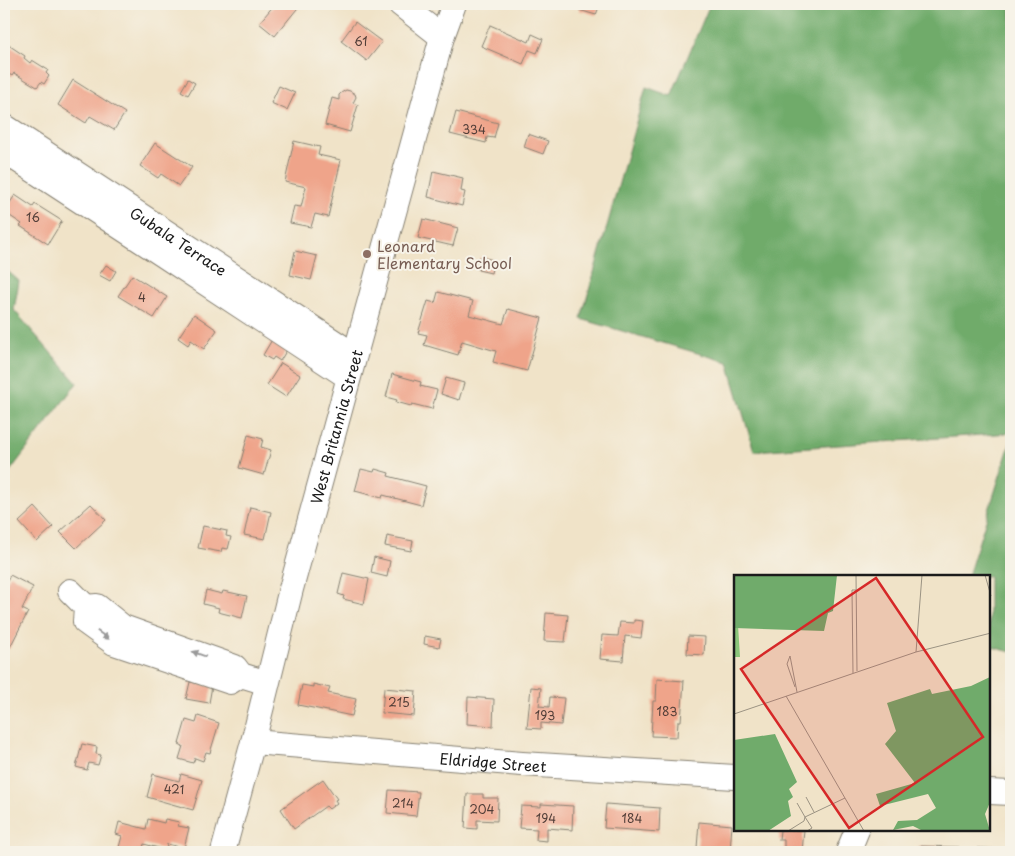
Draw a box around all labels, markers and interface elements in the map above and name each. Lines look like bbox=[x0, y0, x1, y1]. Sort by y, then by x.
house number: 61 bbox=[354, 32, 368, 50]
house number: 334 bbox=[462, 120, 486, 138]
street label: Gubala Terrace bbox=[126, 200, 232, 281]
house number: 16 bbox=[26, 208, 40, 226]
place label: Leonard Elementary School bbox=[377, 234, 512, 274]
marker: Leonard Elementary School bbox=[361, 248, 373, 260]
house number: 4 bbox=[138, 288, 146, 306]
street label: West Britannia Street bbox=[303, 347, 368, 507]
inset map bbox=[734, 575, 990, 831]
one-way arrow bbox=[96, 630, 110, 640]
one-way arrow bbox=[191, 650, 206, 657]
house number: 215 bbox=[388, 693, 410, 711]
house number: 183 bbox=[657, 702, 677, 720]
house number: 193 bbox=[535, 706, 555, 724]
street label: Eldridge Street bbox=[439, 746, 547, 777]
house number: 421 bbox=[164, 780, 184, 798]
house number: 214 bbox=[392, 794, 414, 812]
house number: 204 bbox=[469, 800, 495, 818]
house number: 194 bbox=[536, 809, 556, 827]
house number: 184 bbox=[622, 809, 642, 827]

